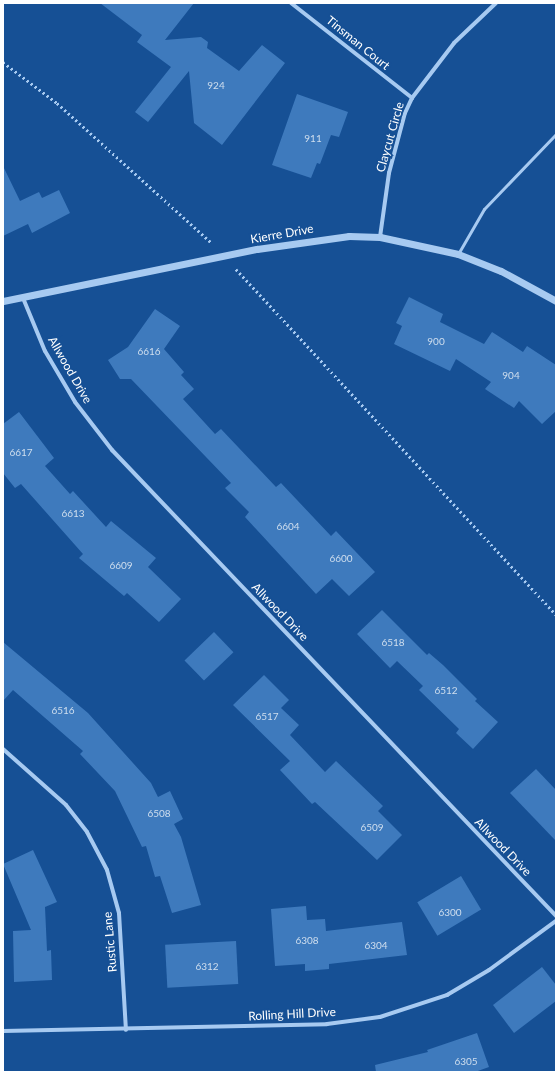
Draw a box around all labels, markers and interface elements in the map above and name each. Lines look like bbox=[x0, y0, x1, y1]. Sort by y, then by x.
street label: Tinsman Court bbox=[323, 13, 393, 73]
house number: 924 bbox=[207, 80, 225, 92]
street label: Claycut Circle bbox=[373, 100, 407, 174]
house number: 911 bbox=[304, 133, 322, 145]
street label: Kierre Drive bbox=[249, 221, 315, 247]
street label: Allwood Drive bbox=[45, 334, 95, 406]
house number: 900 bbox=[427, 336, 445, 348]
house number: 6616 bbox=[137, 346, 161, 358]
house number: 904 bbox=[502, 370, 520, 382]
house number: 6617 bbox=[9, 447, 33, 459]
house number: 6613 bbox=[61, 508, 85, 520]
house number: 6604 bbox=[276, 521, 300, 533]
house number: 6600 bbox=[329, 553, 353, 565]
house number: 6609 bbox=[109, 560, 133, 572]
street label: Allwood Drive bbox=[249, 580, 311, 644]
house number: 6518 bbox=[381, 637, 405, 649]
house number: 6512 bbox=[434, 685, 458, 697]
house number: 6516 bbox=[51, 705, 75, 717]
house number: 6517 bbox=[255, 711, 279, 723]
house number: 6508 bbox=[147, 808, 171, 820]
street label: Allwood Drive bbox=[472, 815, 534, 879]
house number: 6509 bbox=[360, 822, 384, 834]
house number: 6300 bbox=[438, 907, 462, 919]
street label: Rustic Lane bbox=[100, 911, 120, 973]
house number: 6308 bbox=[295, 935, 319, 947]
house number: 6304 bbox=[364, 940, 388, 952]
house number: 6312 bbox=[195, 961, 219, 973]
street label: Rolling Hill Drive bbox=[248, 1005, 336, 1023]
house number: 6305 bbox=[454, 1056, 478, 1068]

